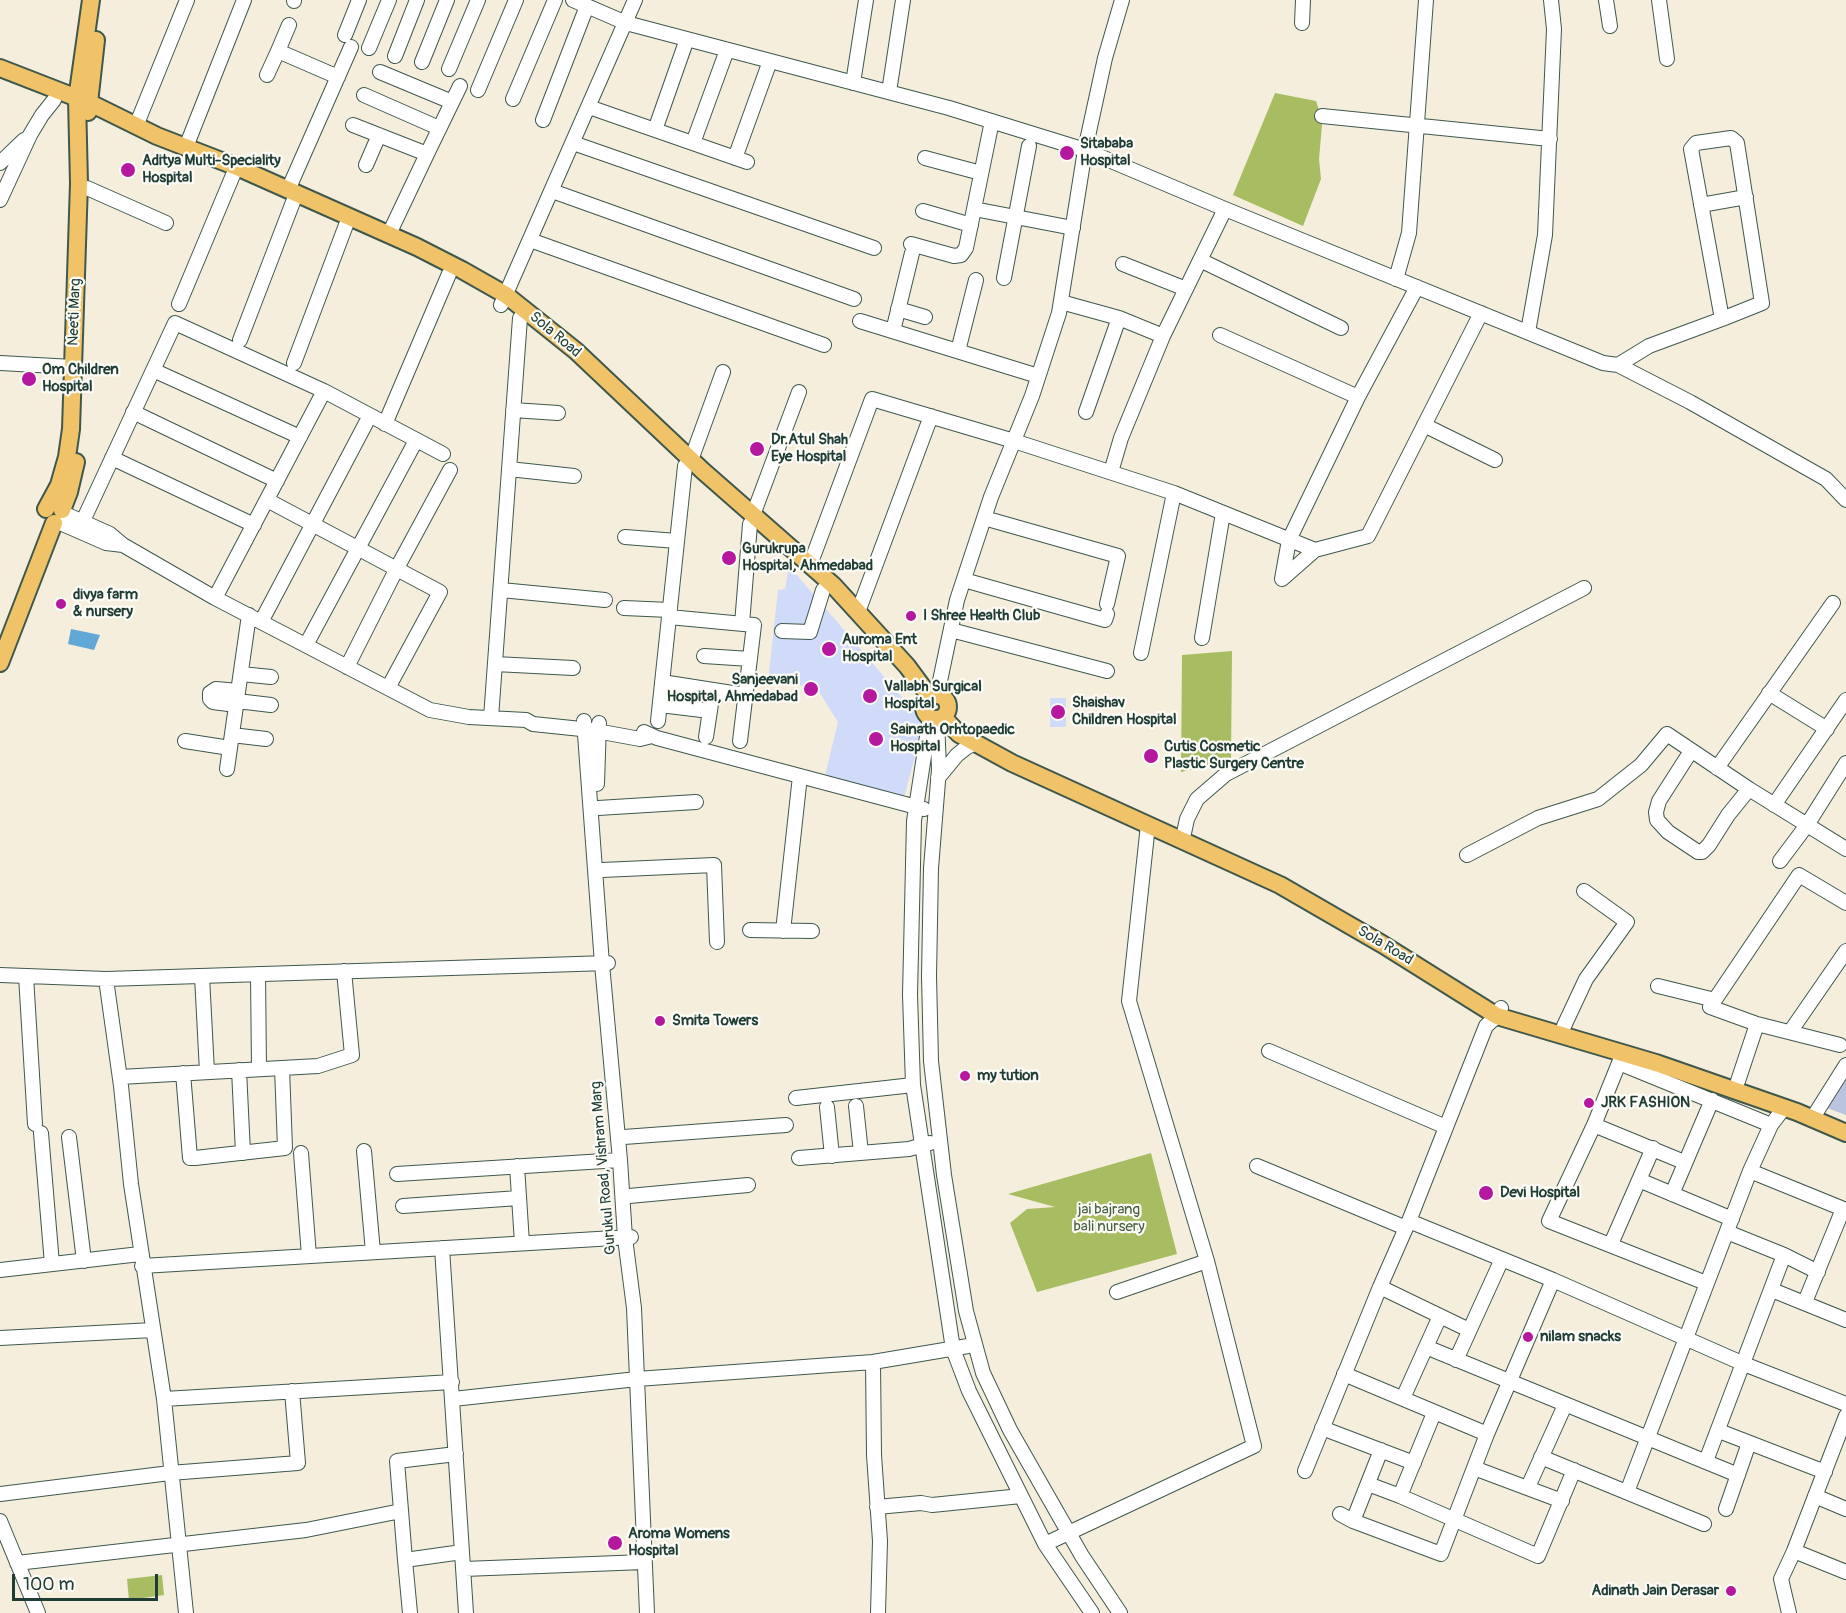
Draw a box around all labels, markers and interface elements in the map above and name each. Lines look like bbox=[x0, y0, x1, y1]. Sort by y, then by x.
place label: Sitababa Hospital bbox=[1080, 135, 1133, 170]
marker: Sitababa Hospital bbox=[1058, 144, 1076, 162]
place label: Aditya Multi-Speciality Hospital bbox=[142, 152, 281, 187]
marker: Aditya Multi-Speciality Hospital bbox=[119, 161, 137, 179]
street label: Neeti Marg bbox=[65, 278, 85, 346]
street label: Sola Road bbox=[526, 308, 584, 362]
place label: Om Children Hospital bbox=[42, 361, 119, 396]
marker: Om Children Hospital bbox=[20, 370, 38, 388]
place label: Dr.Atul Shah Eye Hospital bbox=[771, 431, 848, 466]
marker: Dr.Atul Shah Eye Hospital bbox=[748, 440, 766, 458]
place label: Gurukrupa Hospital, Ahmedabad bbox=[742, 540, 873, 575]
marker: Gurukrupa Hospital, Ahmedabad bbox=[720, 549, 738, 567]
place label: divya farm & nursery bbox=[73, 586, 138, 621]
marker: divya farm & nursery bbox=[54, 597, 68, 611]
place label: I Shree Health Club bbox=[923, 607, 1040, 625]
marker: I Shree Health Club bbox=[904, 609, 918, 623]
place label: Auroma Ent Hospital bbox=[842, 631, 917, 666]
marker: Auroma Ent Hospital bbox=[820, 640, 838, 658]
place label: Sanjeevani Hospital, Ahmedabad bbox=[667, 671, 798, 706]
place label: Vallabh Surgical Hospital bbox=[884, 678, 982, 713]
marker: Sanjeevani Hospital, Ahmedabad bbox=[802, 680, 820, 698]
marker: Vallabh Surgical Hospital bbox=[861, 687, 879, 705]
place label: Shaishav Children Hospital bbox=[1072, 694, 1177, 729]
marker: Shaishav Children Hospital bbox=[1049, 703, 1067, 721]
place label: Sainath Orhtopaedic Hospital bbox=[890, 721, 1015, 756]
marker: Sainath Orhtopaedic Hospital bbox=[867, 730, 885, 748]
place label: Cutis Cosmetic Plastic Surgery Centre bbox=[1164, 738, 1304, 773]
marker: Cutis Cosmetic Plastic Surgery Centre bbox=[1142, 747, 1160, 765]
street label: Sola Road bbox=[1354, 922, 1416, 970]
place label: Smita Towers bbox=[672, 1012, 758, 1030]
marker: Smita Towers bbox=[653, 1014, 667, 1028]
place label: my tution bbox=[977, 1067, 1039, 1085]
marker: my tution bbox=[958, 1069, 972, 1083]
street label: Gurukul Road, Vishram Marg bbox=[587, 1080, 621, 1256]
place label: JRK FASHION bbox=[1601, 1094, 1690, 1112]
marker: JRK FASHION bbox=[1582, 1096, 1596, 1110]
marker: Devi Hospital bbox=[1477, 1184, 1495, 1202]
place label: Devi Hospital bbox=[1500, 1184, 1580, 1202]
park label: jai bajrang bali nursery bbox=[1073, 1201, 1145, 1236]
place label: nilam snacks bbox=[1540, 1328, 1621, 1346]
marker: nilam snacks bbox=[1521, 1330, 1535, 1344]
place label: Aroma Womens Hospital bbox=[628, 1525, 730, 1560]
marker: Aroma Womens Hospital bbox=[606, 1534, 624, 1552]
scale bar bbox=[15, 1562, 160, 1600]
text: 100 m bbox=[23, 1573, 75, 1596]
place label: Adinath Jain Derasar bbox=[1591, 1582, 1719, 1600]
marker: Adinath Jain Derasar bbox=[1724, 1584, 1738, 1598]

